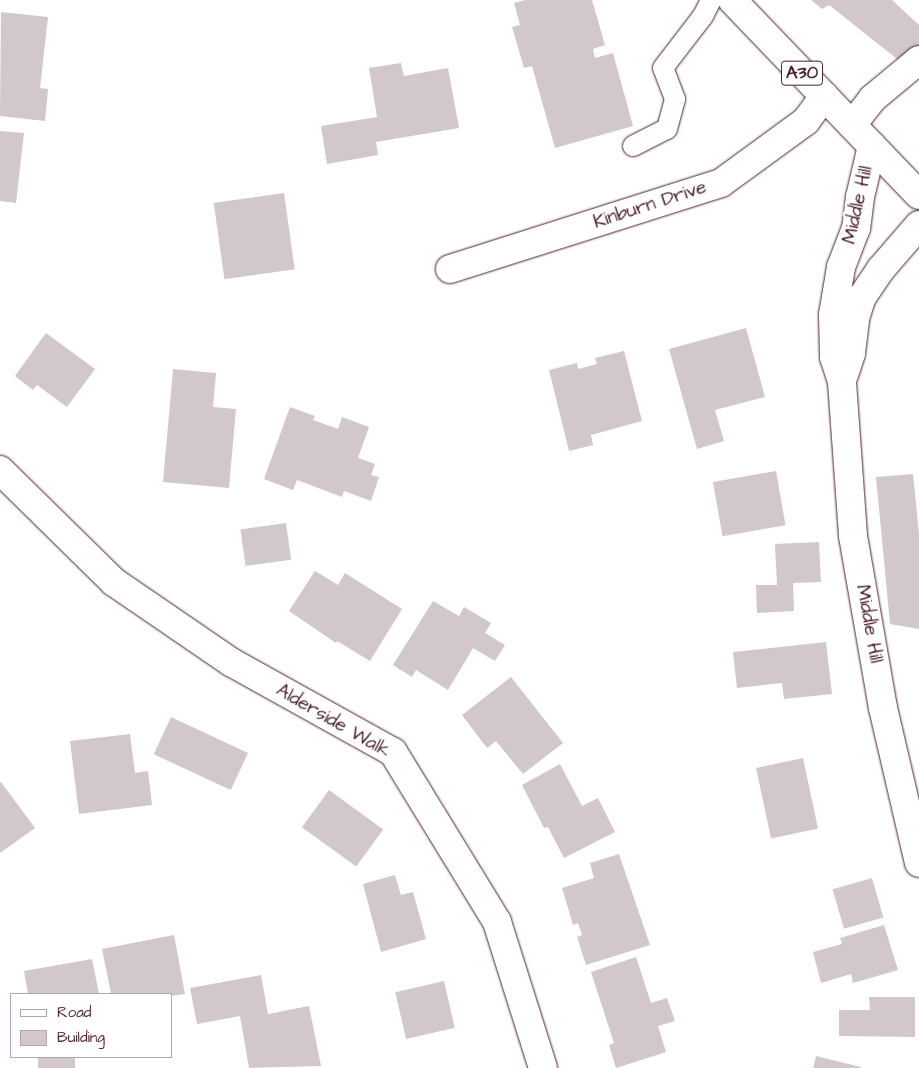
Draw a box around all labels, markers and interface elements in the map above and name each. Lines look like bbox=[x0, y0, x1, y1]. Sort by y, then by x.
road number: A30 bbox=[781, 58, 823, 88]
street label: Middle Hill bbox=[838, 164, 878, 246]
street label: Kinburn Drive bbox=[591, 176, 709, 234]
street label: Middle Hill bbox=[851, 583, 887, 665]
street label: Alderside Walk bbox=[272, 679, 394, 763]
legend bbox=[10, 993, 172, 1058]
text: Road bbox=[57, 1002, 91, 1023]
text: Building bbox=[57, 1027, 105, 1048]

